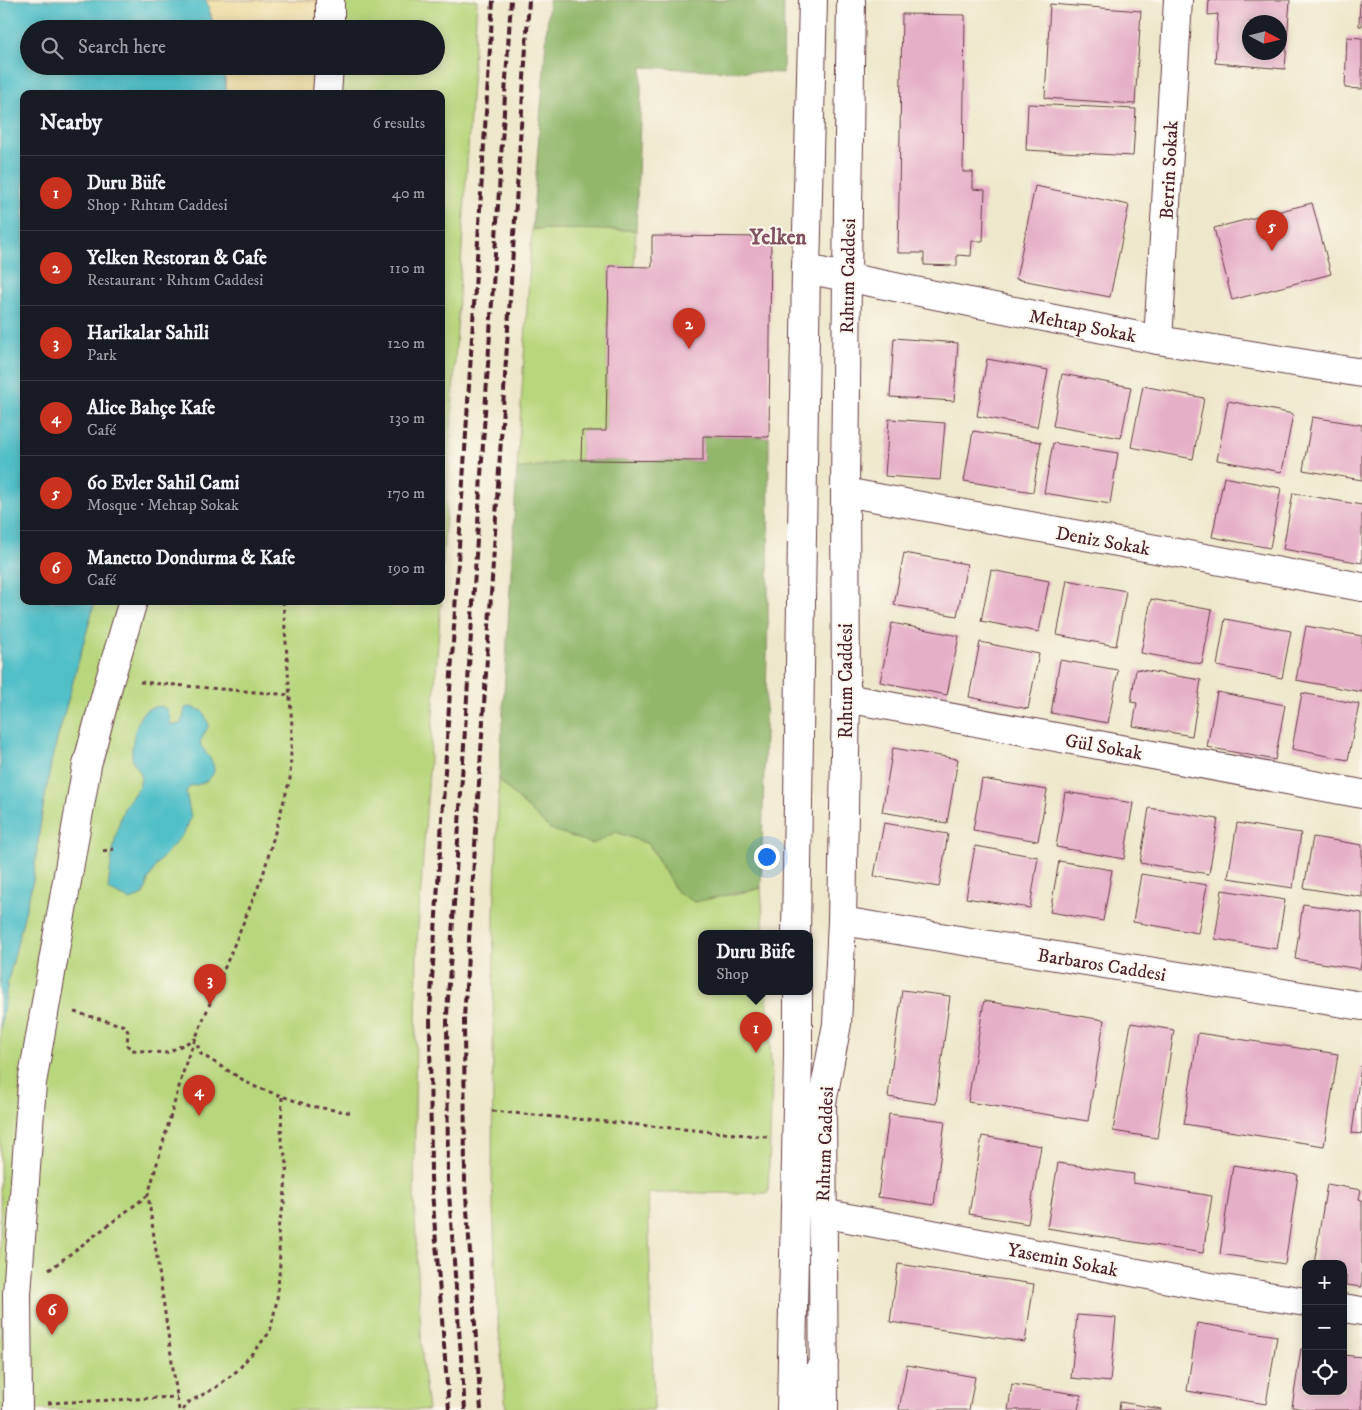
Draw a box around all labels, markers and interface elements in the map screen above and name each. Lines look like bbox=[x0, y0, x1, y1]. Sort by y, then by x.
north arrow bbox=[1242, 15, 1287, 60]
search box bbox=[20, 20, 445, 75]
icon: search bbox=[38, 34, 66, 62]
text: Search here bbox=[78, 36, 166, 59]
text: Nearby bbox=[40, 110, 102, 136]
text: 6 results bbox=[372, 113, 425, 133]
street label: Berrin Sokak bbox=[1155, 119, 1184, 220]
text: Duru Büfe bbox=[87, 172, 166, 195]
text: 1 bbox=[53, 183, 59, 203]
text: 40 m bbox=[392, 183, 425, 203]
text: Shop · Rıhtım Caddesi bbox=[87, 195, 228, 215]
pin: 5 bbox=[1256, 210, 1288, 251]
street label: Rıhtım Caddesi bbox=[836, 218, 861, 334]
district label: Yelken bbox=[749, 225, 807, 251]
text: Yelken Restoran & Cafe bbox=[87, 247, 267, 270]
text: 2 bbox=[52, 258, 60, 278]
text: 110 m bbox=[389, 258, 425, 278]
text: Restaurant · Rıhtım Caddesi bbox=[87, 270, 263, 290]
street label: Mehtap Sokak bbox=[1027, 305, 1139, 348]
pin: 2 bbox=[673, 308, 705, 349]
text: Harikalar Sahili bbox=[87, 322, 209, 345]
text: 3 bbox=[53, 333, 59, 353]
text: 120 m bbox=[387, 333, 425, 353]
text: Park bbox=[87, 345, 117, 365]
text: Alice Bahçe Kafe bbox=[87, 397, 215, 420]
text: 4 bbox=[51, 408, 61, 428]
text: 130 m bbox=[389, 408, 425, 428]
text: Café bbox=[87, 420, 116, 440]
text: 60 Evler Sahil Cami bbox=[87, 472, 239, 495]
text: 5 bbox=[52, 483, 60, 503]
text: 170 m bbox=[387, 483, 425, 503]
text: Mosque · Mehtap Sokak bbox=[87, 495, 239, 515]
street label: Deniz Sokak bbox=[1054, 522, 1152, 561]
text: Manetto Dondurma & Kafe bbox=[87, 547, 295, 570]
text: 6 bbox=[52, 558, 60, 578]
text: 190 m bbox=[387, 558, 425, 578]
text: Café bbox=[87, 570, 116, 590]
street label: Rıhtım Caddesi bbox=[835, 623, 858, 739]
street label: Gül Sokak bbox=[1063, 729, 1145, 766]
your location bbox=[754, 844, 780, 870]
popup bbox=[698, 930, 813, 995]
text: Duru Büfe bbox=[716, 941, 795, 964]
street label: Barbaros Caddesi bbox=[1036, 944, 1168, 987]
pin: 3 bbox=[194, 964, 226, 1005]
text: Shop bbox=[716, 964, 749, 984]
pin: 1 bbox=[740, 1012, 772, 1053]
pin: 4 bbox=[183, 1075, 215, 1116]
street label: Rıhtım Caddesi bbox=[812, 1086, 839, 1202]
street label: Yasemin Sokak bbox=[1005, 1238, 1121, 1283]
map controls bbox=[1302, 1260, 1347, 1395]
button: + bbox=[1302, 1260, 1347, 1305]
pin: 6 bbox=[36, 1294, 68, 1335]
button: − bbox=[1302, 1305, 1347, 1350]
button: locate bbox=[1302, 1350, 1347, 1395]

